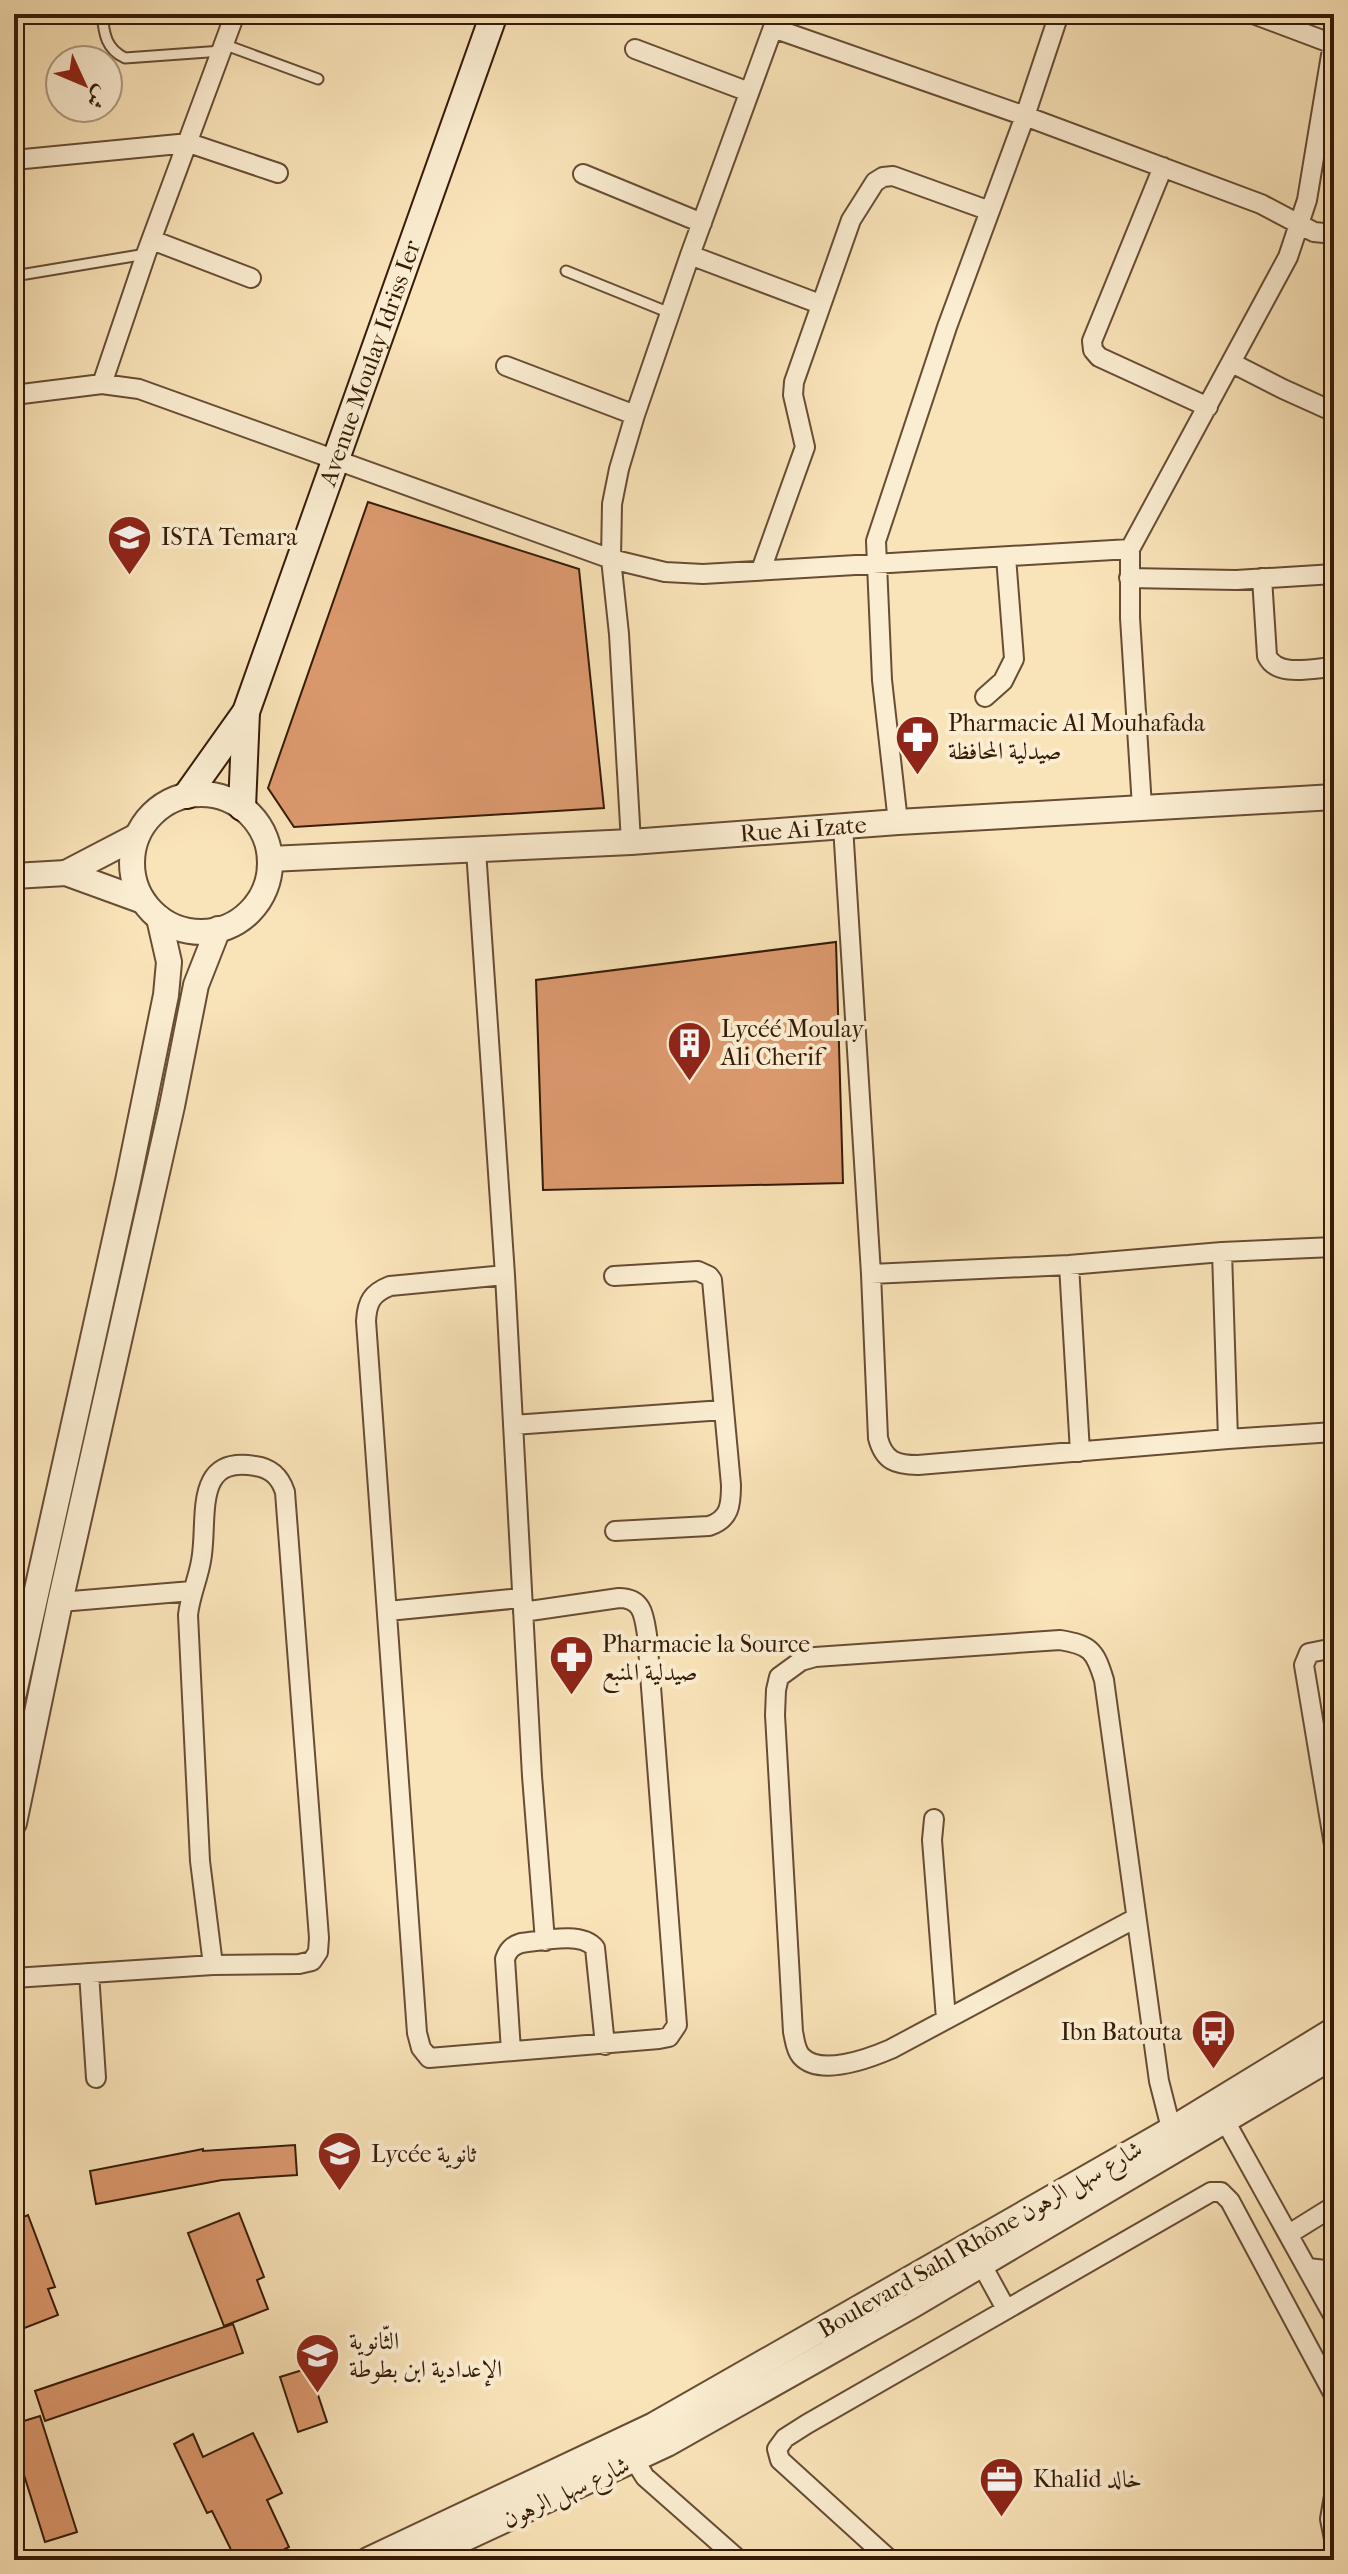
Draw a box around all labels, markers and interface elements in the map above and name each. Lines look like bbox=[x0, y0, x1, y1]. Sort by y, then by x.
north arrow bbox=[44, 44, 124, 124]
text: ش bbox=[81, 80, 115, 114]
street label: Avenue Moulay Idriss Ier bbox=[313, 236, 427, 491]
school or university icon: ISTA Temara bbox=[106, 513, 154, 576]
place label: ISTA Temara bbox=[161, 523, 298, 551]
place label: Pharmacie Al Mouhafada صيدلية المحافظة bbox=[948, 709, 1206, 765]
pharmacy icon: Pharmacie Al Mouhafada صيدلية المحافظة bbox=[893, 713, 941, 776]
street label: Rue Ai Izate bbox=[739, 810, 868, 848]
place label: Lycéé Moulay Ali Cherif bbox=[720, 1015, 865, 1071]
building icon: Lycéé Moulay Ali Cherif bbox=[666, 1019, 714, 1082]
place label: Pharmacie la Source صيدلية المنبع bbox=[602, 1630, 810, 1694]
pharmacy icon: Pharmacie la Source صيدلية المنبع bbox=[547, 1634, 595, 1697]
bus stop icon: Ibn Batouta bbox=[1189, 2008, 1237, 2071]
place label: Ibn Batouta bbox=[1061, 2018, 1183, 2046]
school or university icon: Lycée ثانوية bbox=[316, 2130, 364, 2193]
street label: Boulevard Sahl Rhône شارع سهل الرهون bbox=[813, 2134, 1150, 2349]
place label: Lycée ثانوية bbox=[371, 2140, 477, 2169]
place label: الثّانوية الإعدادية ابن بطوطة bbox=[349, 2325, 502, 2387]
school or university icon: الثّانوية الإعدادية ابن بطوطة bbox=[294, 2331, 342, 2394]
street label: شارع سهل الرهون bbox=[498, 2450, 637, 2539]
office icon: Khalid خالد bbox=[978, 2455, 1026, 2518]
place label: Khalid خالد bbox=[1033, 2465, 1142, 2493]

